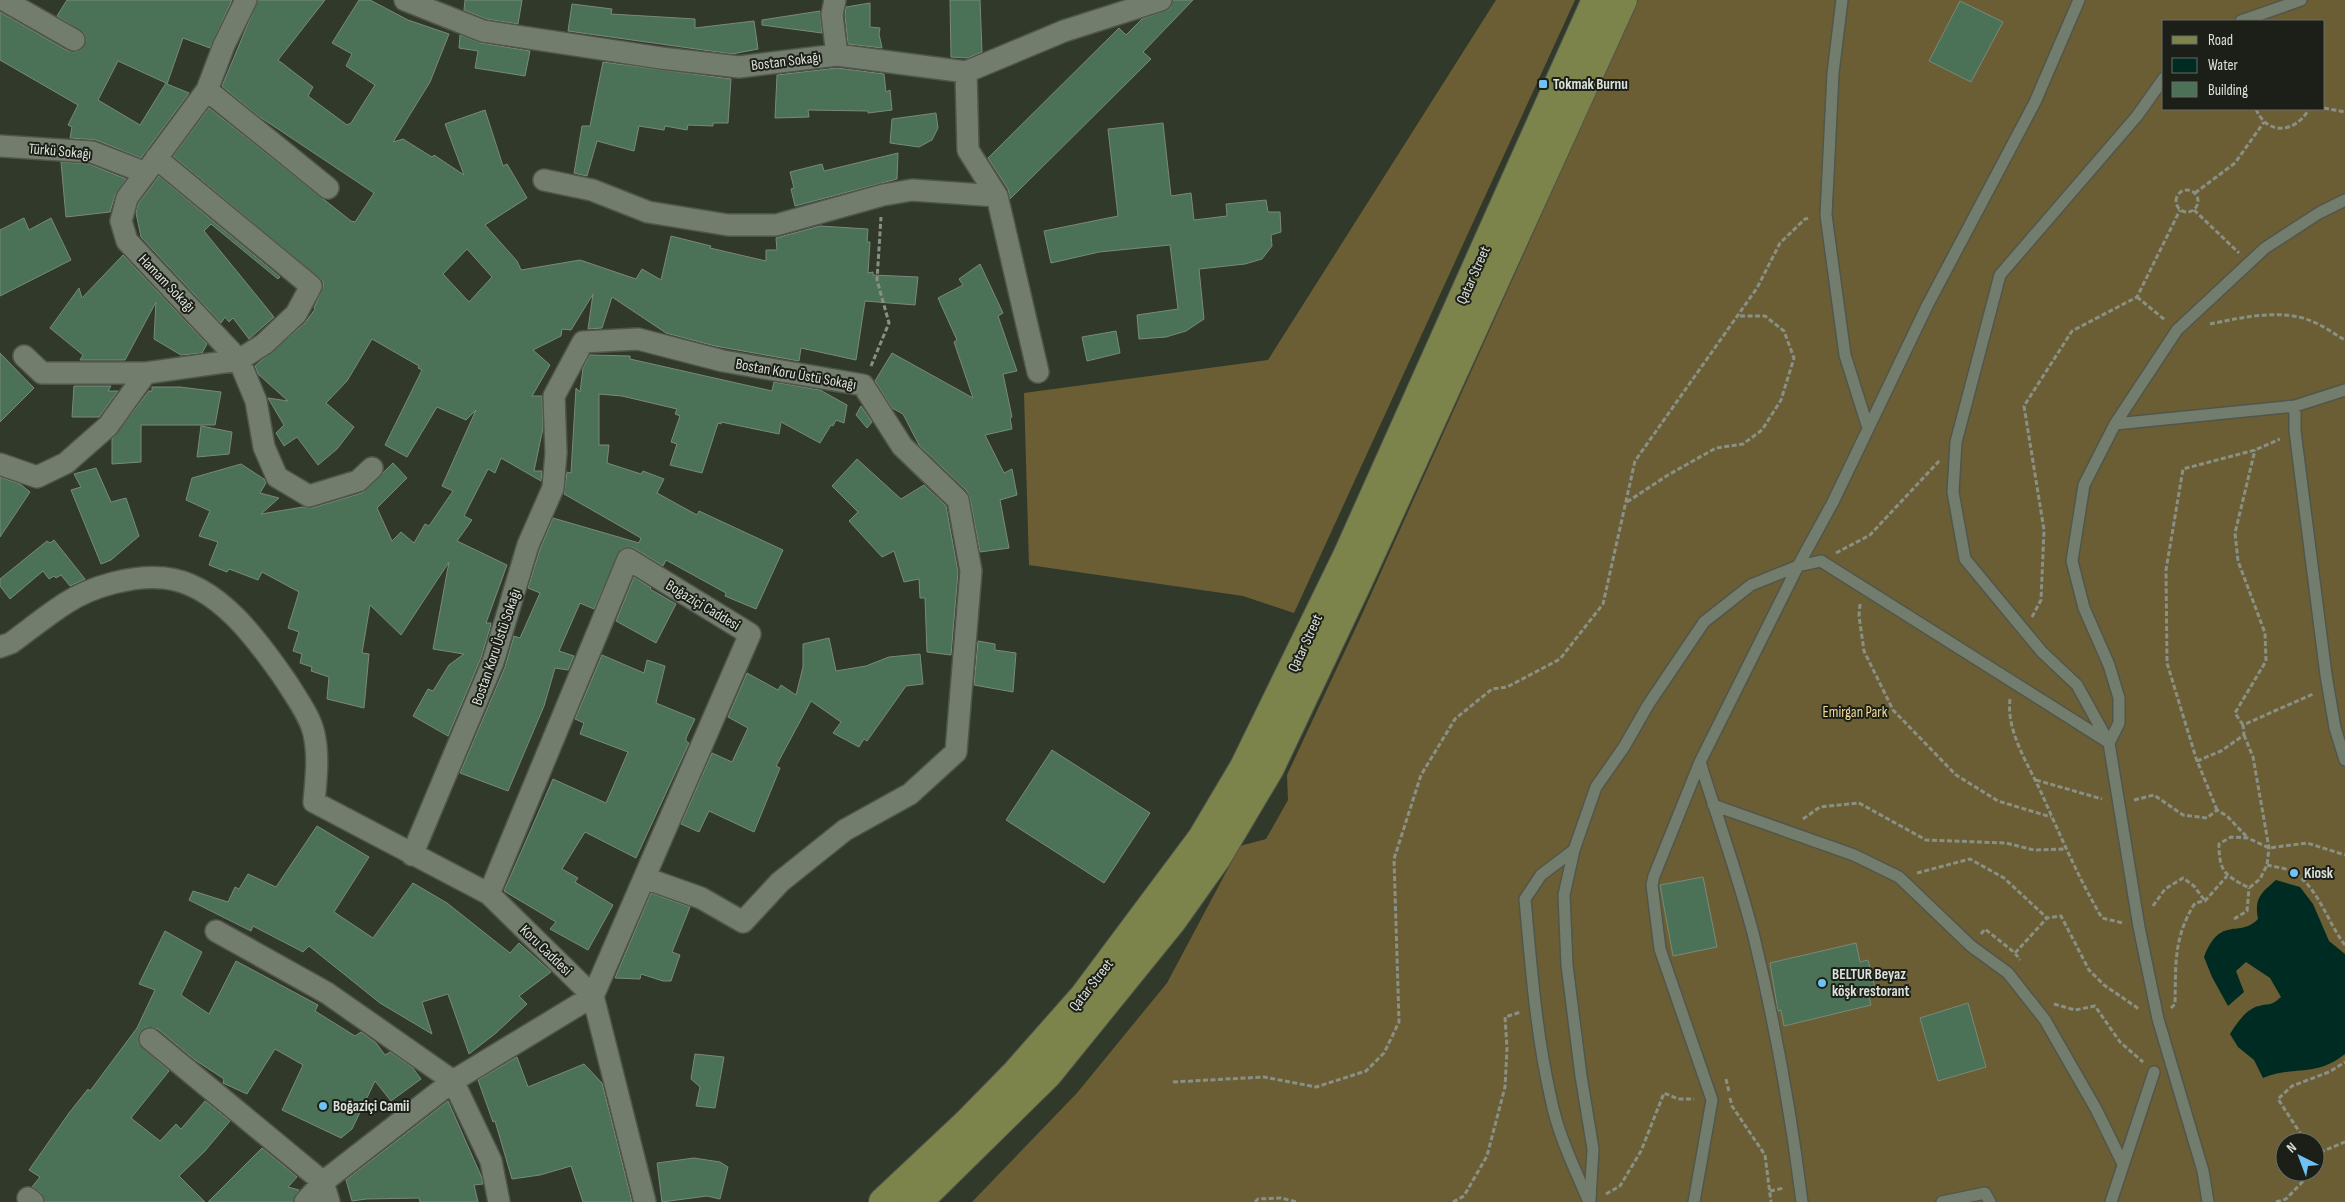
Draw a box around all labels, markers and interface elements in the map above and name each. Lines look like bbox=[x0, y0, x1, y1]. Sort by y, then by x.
legend bbox=[2162, 20, 2325, 110]
text: Road bbox=[2208, 31, 2233, 50]
street label: Bostan Sokağı bbox=[750, 48, 822, 75]
text: Water bbox=[2208, 56, 2239, 75]
place label: Tokmak Burnu bbox=[1553, 75, 1628, 94]
marker: Tokmak Burnu bbox=[1537, 78, 1549, 90]
text: Building bbox=[2208, 81, 2248, 100]
street label: Türkü Sokağı bbox=[28, 139, 92, 164]
street label: Qatar Street bbox=[1452, 243, 1495, 307]
street label: Hamam Sokağı bbox=[134, 250, 199, 316]
street label: Bostan Koru Üstü Sokağı bbox=[734, 355, 858, 394]
street label: Boğaziçi Caddesi bbox=[662, 576, 744, 635]
street label: Bostan Koru Üstü Sokağı bbox=[468, 586, 525, 708]
street label: Qatar Street bbox=[1284, 611, 1327, 675]
park label: Emirgan Park bbox=[1823, 703, 1888, 722]
place label: Kiosk bbox=[2304, 864, 2334, 883]
marker: Kiosk bbox=[2288, 867, 2300, 879]
street label: Koru Caddesi bbox=[516, 921, 576, 980]
street label: Qatar Street bbox=[1065, 955, 1118, 1015]
place label: BELTUR Beyaz köşk restorant bbox=[1832, 965, 1909, 1001]
marker: BELTUR Beyaz köşk restorant bbox=[1816, 977, 1828, 989]
place label: Boğaziçi Camii bbox=[333, 1097, 409, 1116]
marker: Boğaziçi Camii bbox=[317, 1100, 329, 1112]
north arrow bbox=[2275, 1132, 2325, 1182]
text: N bbox=[2283, 1139, 2300, 1157]

